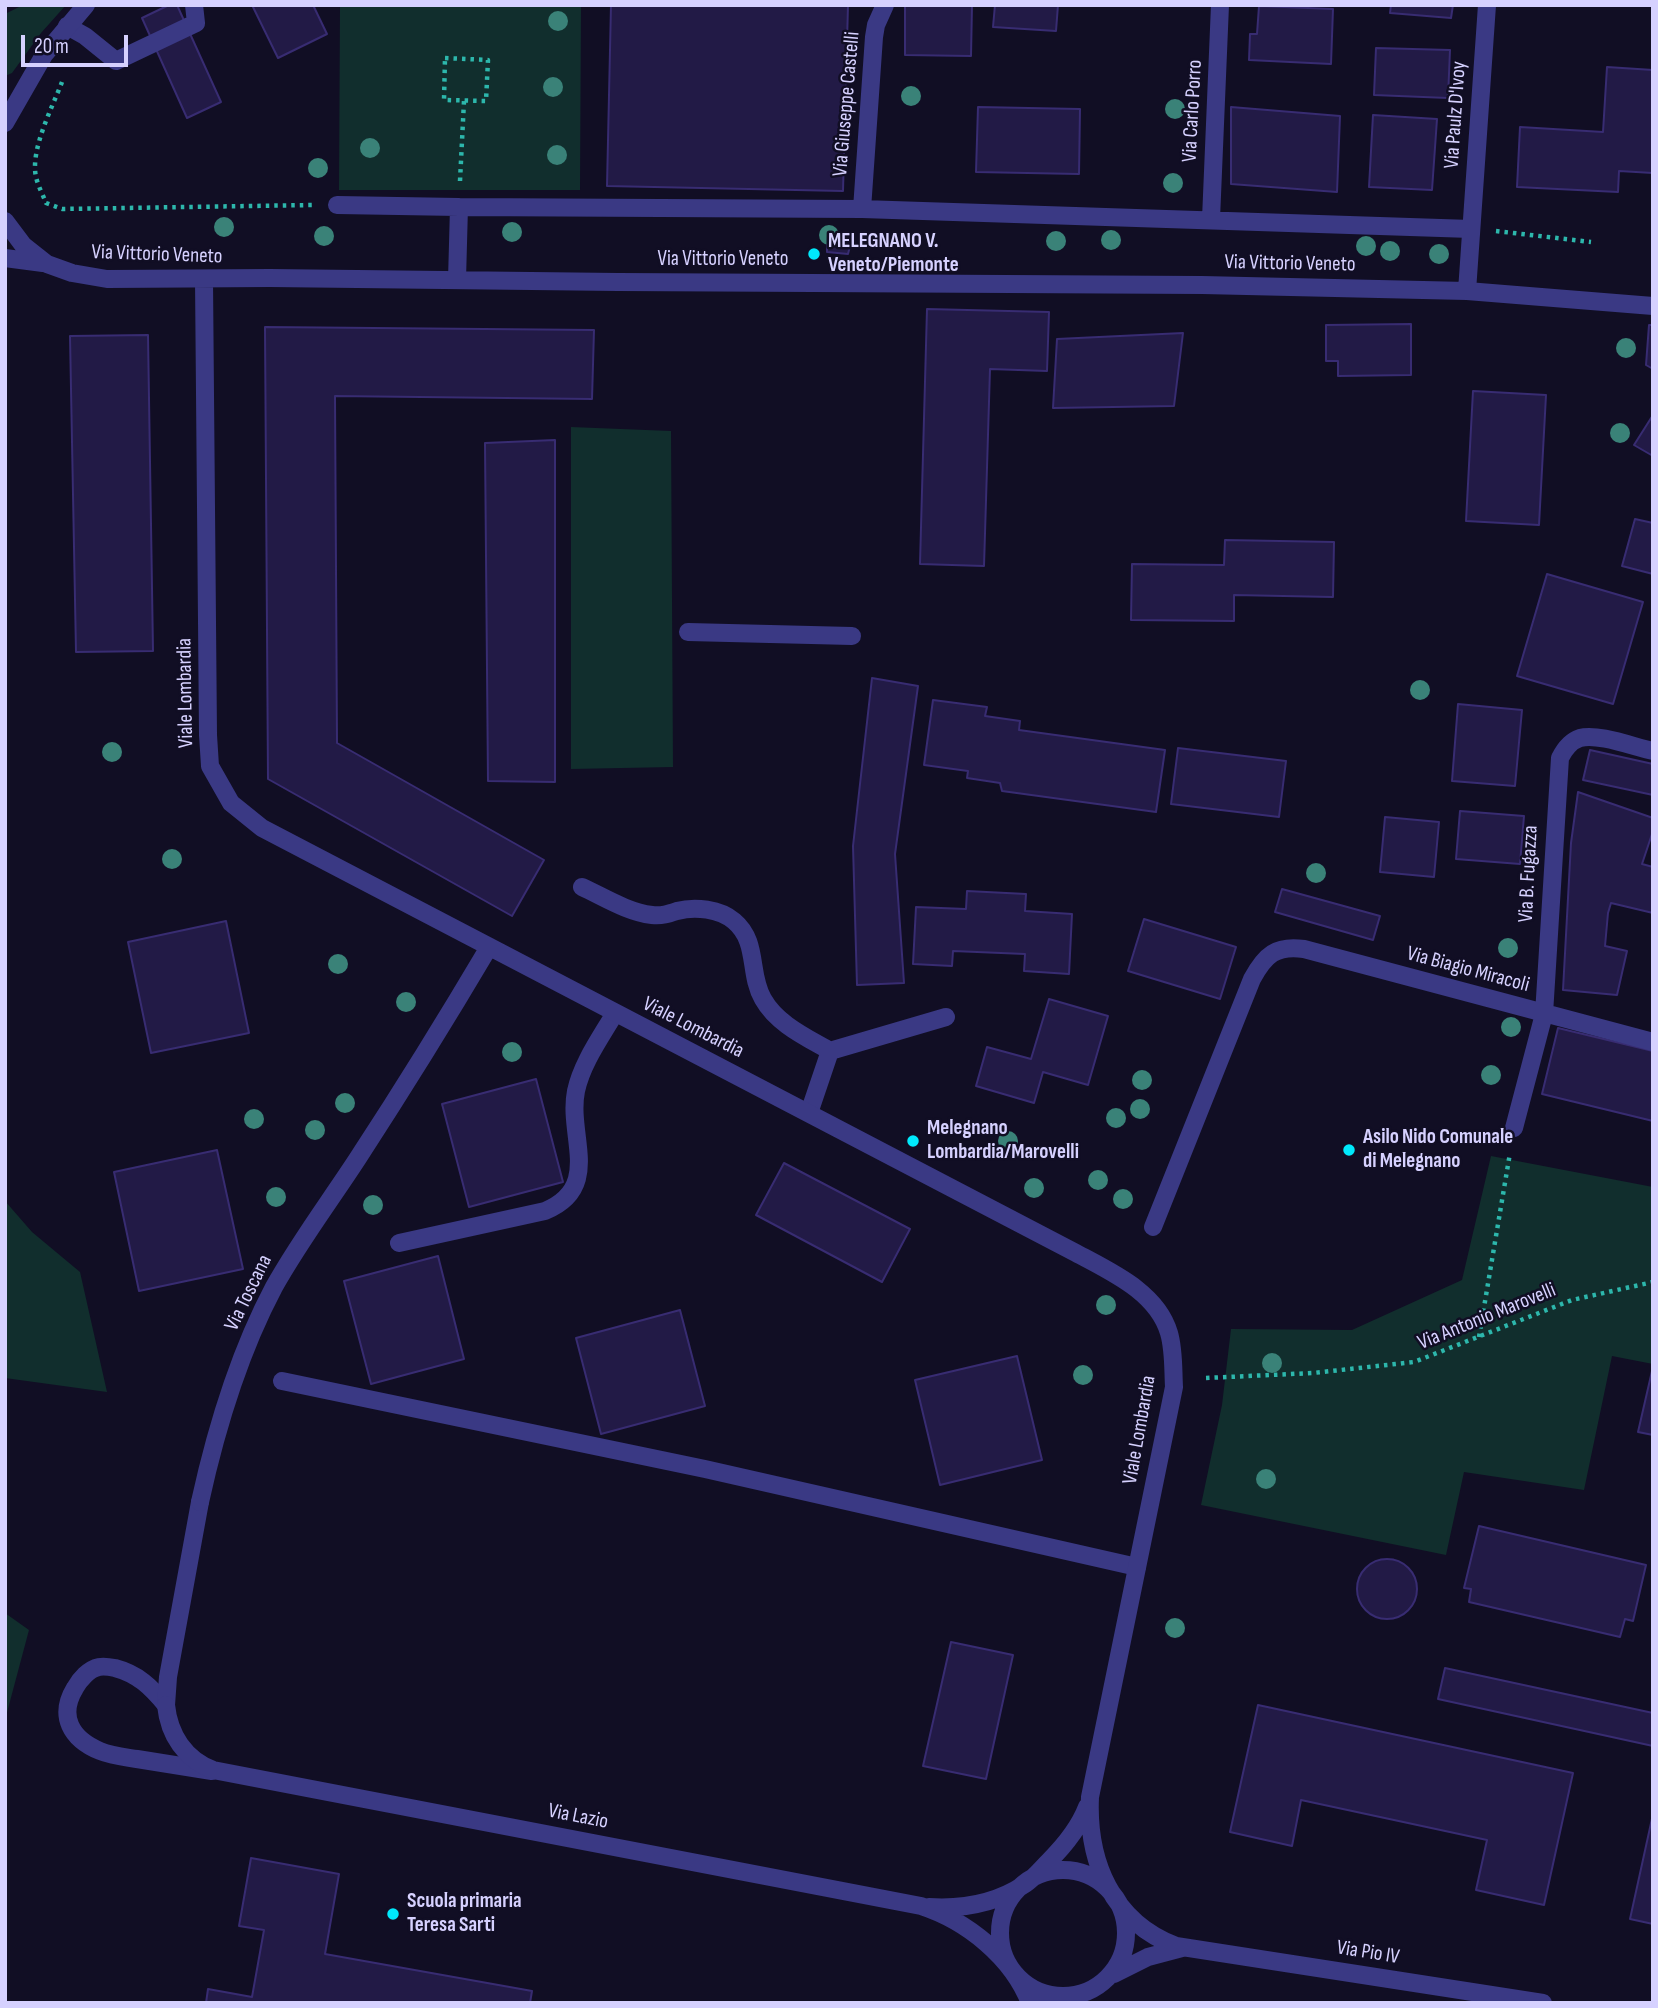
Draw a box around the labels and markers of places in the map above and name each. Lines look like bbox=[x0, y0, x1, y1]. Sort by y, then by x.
place label: MELEGNANO V. Veneto/Piemonte bbox=[828, 229, 959, 279]
marker: MELEGNANO V. Veneto/Piemonte bbox=[806, 246, 822, 262]
place label: Melegnano Lombardia/Marovelli bbox=[927, 1116, 1079, 1166]
place label: Asilo Nido Comunale di Melegnano bbox=[1363, 1125, 1513, 1175]
marker: Melegnano Lombardia/Marovelli bbox=[905, 1133, 921, 1149]
marker: Asilo Nido Comunale di Melegnano bbox=[1341, 1142, 1357, 1158]
place label: Scuola primaria Teresa Sarti bbox=[407, 1889, 521, 1939]
marker: Scuola primaria Teresa Sarti bbox=[385, 1906, 401, 1922]

